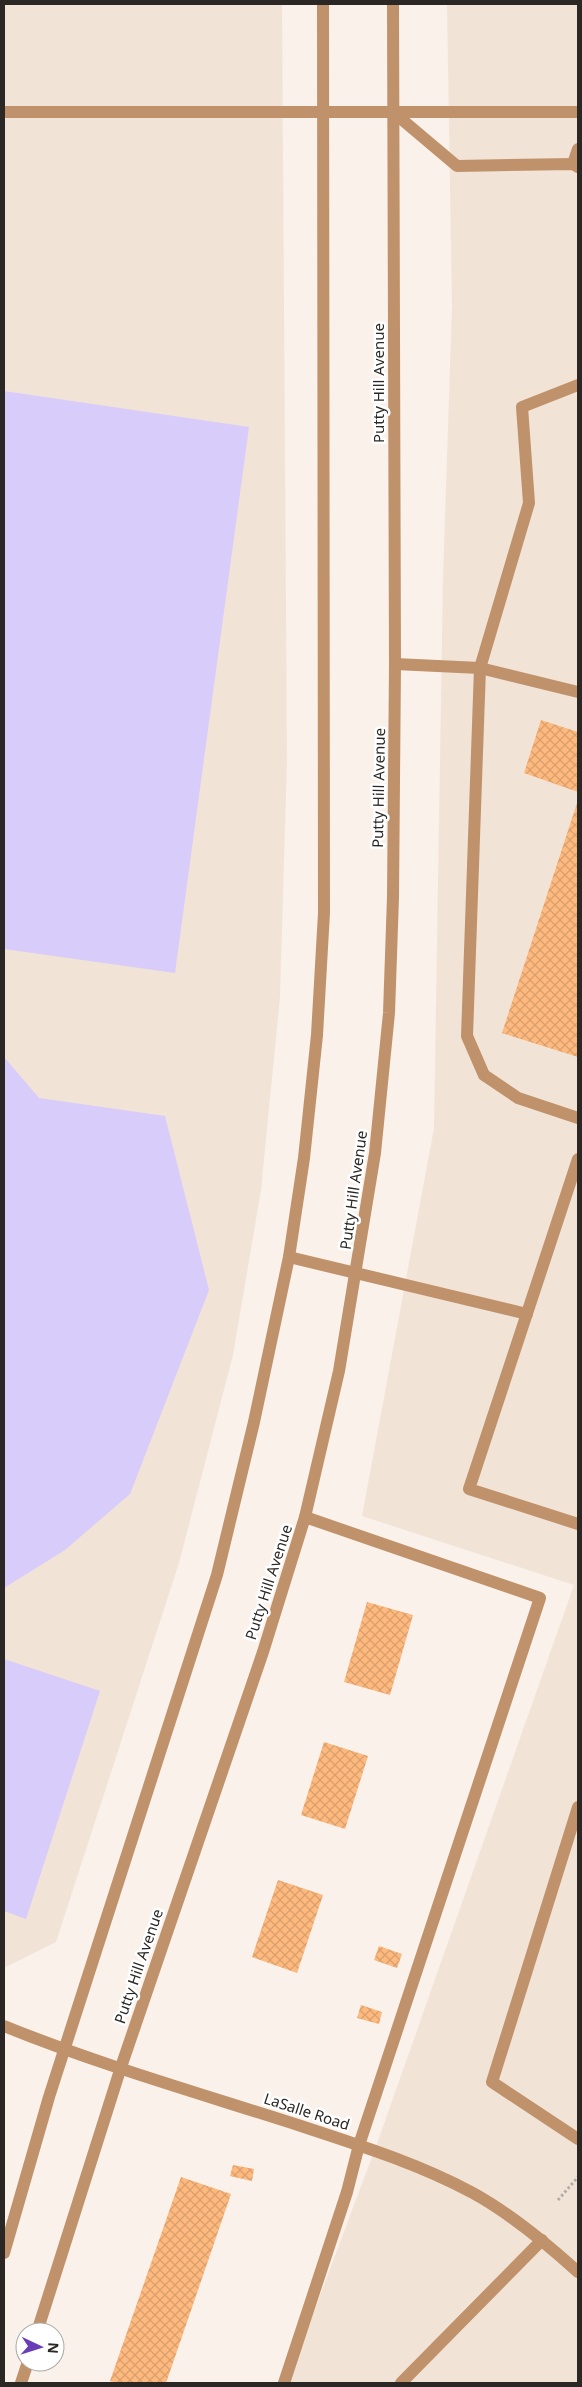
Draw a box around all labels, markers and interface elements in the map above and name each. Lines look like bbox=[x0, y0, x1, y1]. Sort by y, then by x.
street label: Putty Hill Avenue bbox=[368, 323, 388, 443]
street label: Putty Hill Avenue bbox=[367, 728, 389, 848]
street label: Putty Hill Avenue bbox=[335, 1129, 371, 1251]
street label: Putty Hill Avenue bbox=[240, 1522, 296, 1642]
street label: Putty Hill Avenue bbox=[109, 1906, 167, 2026]
street label: LaSalle Road bbox=[262, 2088, 352, 2134]
north arrow bbox=[15, 2322, 65, 2372]
text: N bbox=[44, 2342, 63, 2354]

